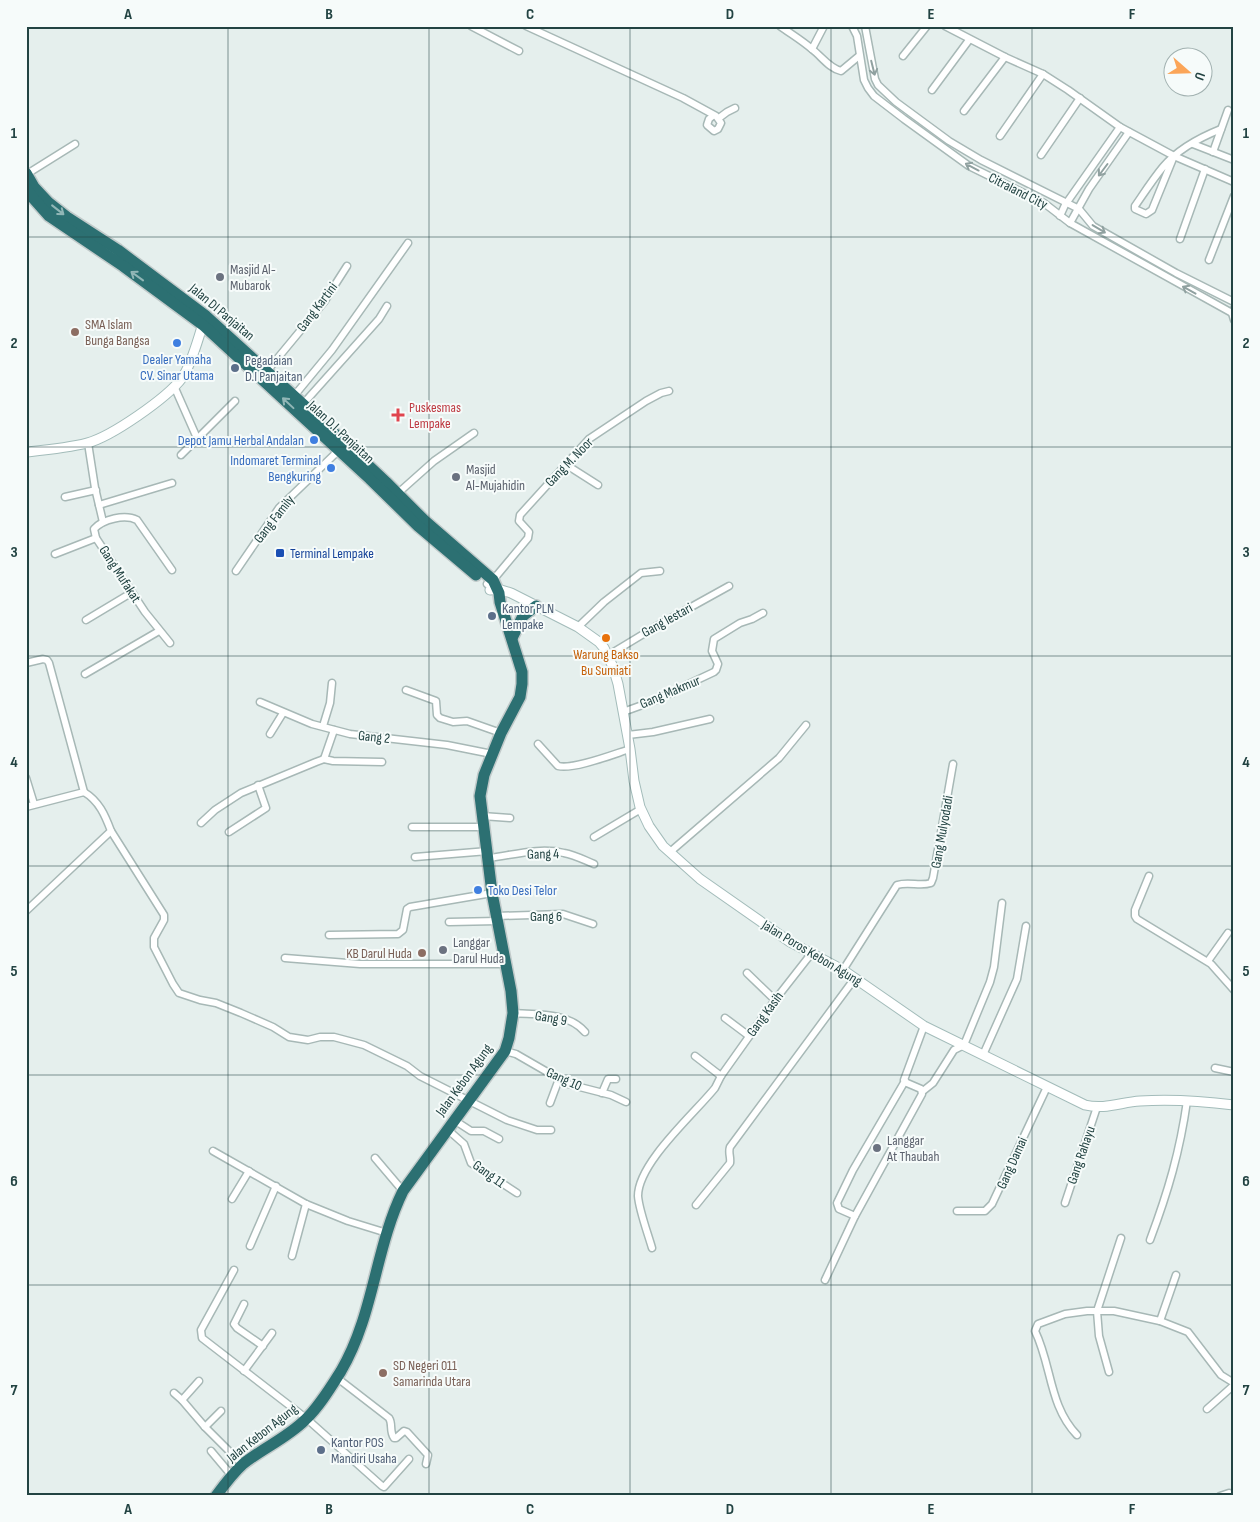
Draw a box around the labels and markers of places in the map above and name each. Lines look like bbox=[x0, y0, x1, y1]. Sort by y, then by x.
place label: Masjid Al- Mubarok bbox=[230, 261, 276, 294]
marker: Masjid Al- Mubarok bbox=[214, 271, 226, 283]
place label: SMA Islam Bunga Bangsa bbox=[85, 316, 150, 349]
marker: SMA Islam Bunga Bangsa bbox=[69, 326, 81, 338]
marker: Dealer Yamaha CV. Sinar Utama bbox=[171, 337, 183, 349]
place label: Dealer Yamaha CV. Sinar Utama bbox=[140, 351, 214, 384]
place label: Pegadaian D.I Panjaitan bbox=[245, 352, 302, 385]
marker: Pegadaian D.I Panjaitan bbox=[229, 362, 241, 374]
place label: Puskesmas Lempake bbox=[409, 399, 461, 432]
marker: Puskesmas Lempake bbox=[391, 408, 405, 422]
place label: Depot Jamu Herbal Andalan bbox=[178, 432, 304, 449]
marker: Depot Jamu Herbal Andalan bbox=[308, 434, 320, 446]
place label: Indomaret Terminal Bengkuring bbox=[230, 452, 321, 485]
place label: Masjid Al-Mujahidin bbox=[465, 461, 525, 494]
marker: Indomaret Terminal Bengkuring bbox=[325, 462, 337, 474]
marker: Masjid Al-Mujahidin bbox=[450, 471, 462, 483]
place label: Terminal Lempake bbox=[290, 545, 374, 562]
marker: Terminal Lempake bbox=[274, 547, 286, 559]
place label: Kantor PLN Lempake bbox=[502, 600, 554, 633]
marker: Kantor PLN Lempake bbox=[486, 610, 498, 622]
marker: Warung Bakso Bu Sumiati bbox=[600, 632, 612, 644]
place label: Warung Bakso Bu Sumiati bbox=[573, 646, 639, 679]
place label: Toko Desi Telor bbox=[488, 882, 557, 899]
marker: Toko Desi Telor bbox=[472, 884, 484, 896]
place label: Langgar Darul Huda bbox=[453, 934, 504, 967]
marker: Langgar Darul Huda bbox=[437, 944, 449, 956]
place label: KB Darul Huda bbox=[346, 945, 412, 962]
marker: KB Darul Huda bbox=[416, 947, 428, 959]
place label: Langgar At Thaubah bbox=[886, 1132, 940, 1165]
marker: Langgar At Thaubah bbox=[871, 1142, 883, 1154]
place label: SD Negeri 011 Samarinda Utara bbox=[393, 1357, 471, 1390]
marker: SD Negeri 011 Samarinda Utara bbox=[377, 1367, 389, 1379]
place label: Kantor POS Mandiri Usaha bbox=[331, 1434, 397, 1467]
marker: Kantor POS Mandiri Usaha bbox=[315, 1444, 327, 1456]

